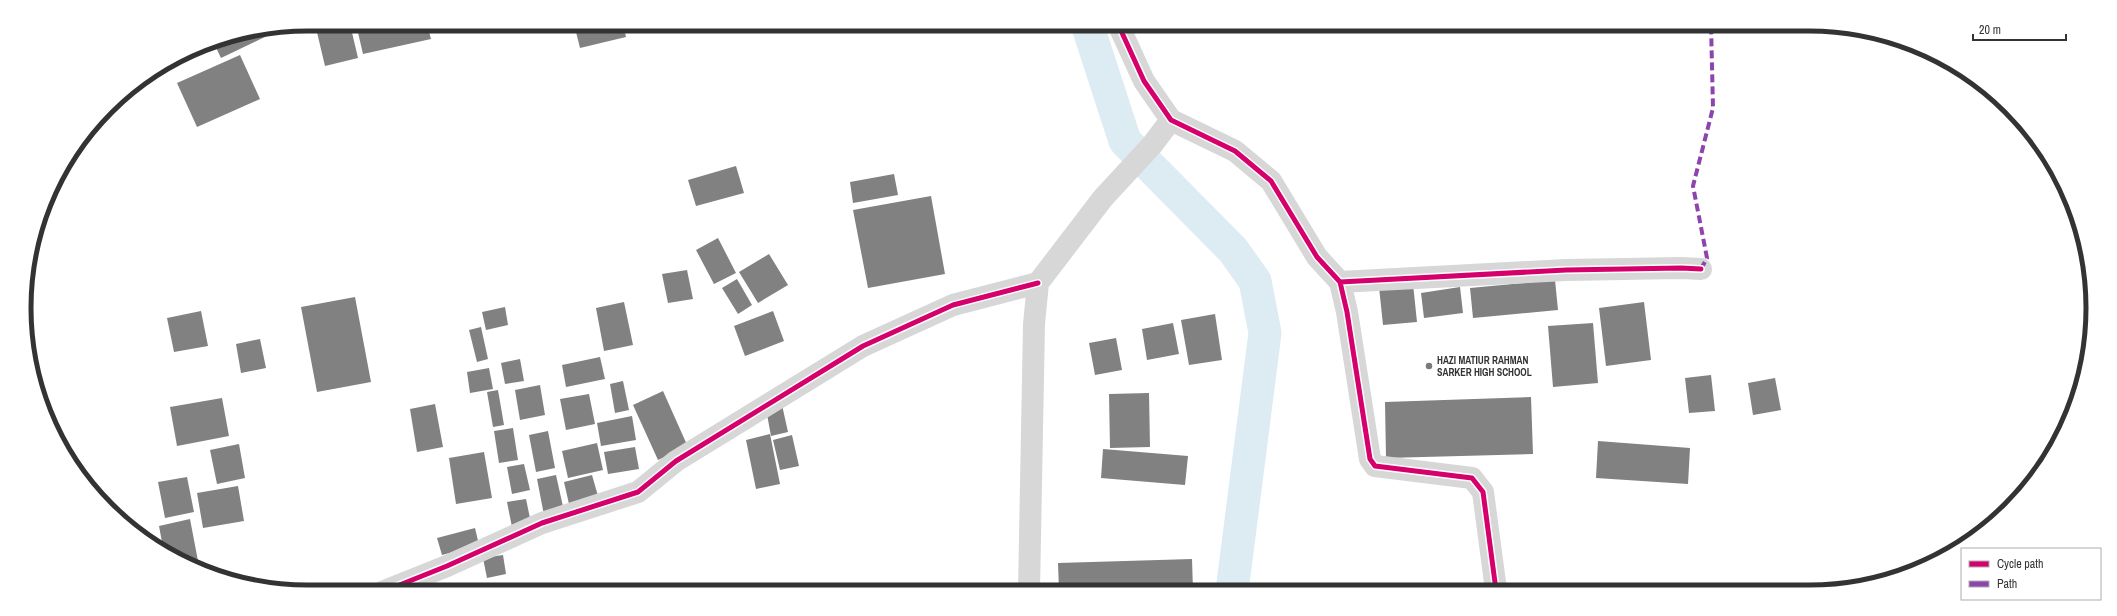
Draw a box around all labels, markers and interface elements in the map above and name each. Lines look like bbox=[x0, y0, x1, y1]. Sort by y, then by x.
scale bar bbox=[1973, 16, 2066, 42]
text: 20 m bbox=[1979, 22, 2001, 38]
place label: HAZI MATIUR RAHMAN SARKER HIGH SCHOOL bbox=[1437, 354, 1532, 379]
marker: HAZI MATIUR RAHMAN SARKER HIGH SCHOOL bbox=[1424, 361, 1434, 371]
legend bbox=[1961, 548, 2101, 600]
text: Cycle path bbox=[1997, 556, 2044, 572]
text: Path bbox=[1997, 576, 2017, 592]

